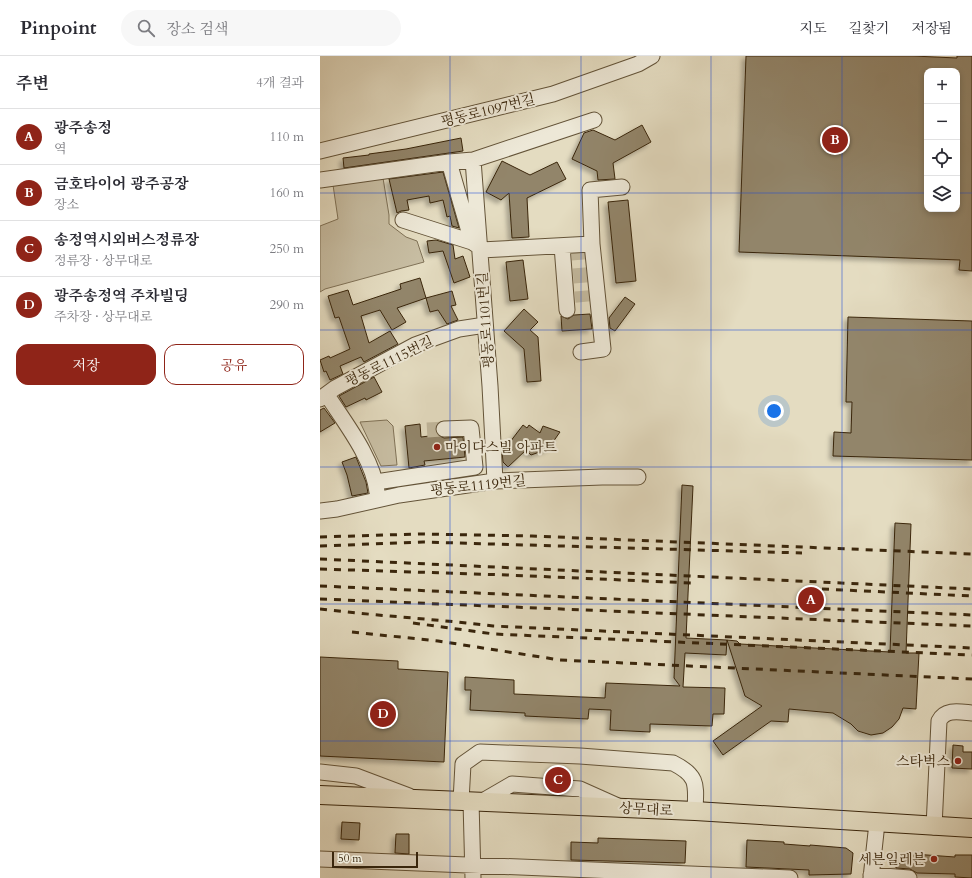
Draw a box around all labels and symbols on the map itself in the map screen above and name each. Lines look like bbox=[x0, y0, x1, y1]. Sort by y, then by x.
street label: 평동로1097번길 bbox=[439, 90, 537, 131]
pin: B bbox=[822, 125, 848, 155]
street label: 평동로1101번길 bbox=[473, 271, 498, 369]
street label: 평동로1115번길 bbox=[342, 332, 437, 391]
your location bbox=[764, 401, 784, 421]
place label: 마이다스빌 아파트 bbox=[445, 438, 557, 457]
marker: 마이다스빌 아파트 bbox=[432, 442, 442, 452]
street label: 평동로1119번길 bbox=[429, 471, 527, 500]
pin: A bbox=[798, 585, 824, 615]
pin: D bbox=[370, 699, 396, 729]
place label: 스타벅스 bbox=[896, 752, 950, 771]
marker: 스타벅스 bbox=[953, 756, 963, 766]
pin: C bbox=[545, 765, 571, 795]
street label: 상무대로 bbox=[618, 799, 674, 820]
scale bar bbox=[332, 850, 418, 869]
place label: 세븐일레븐 bbox=[858, 850, 926, 869]
marker: 세븐일레븐 bbox=[929, 854, 939, 864]

